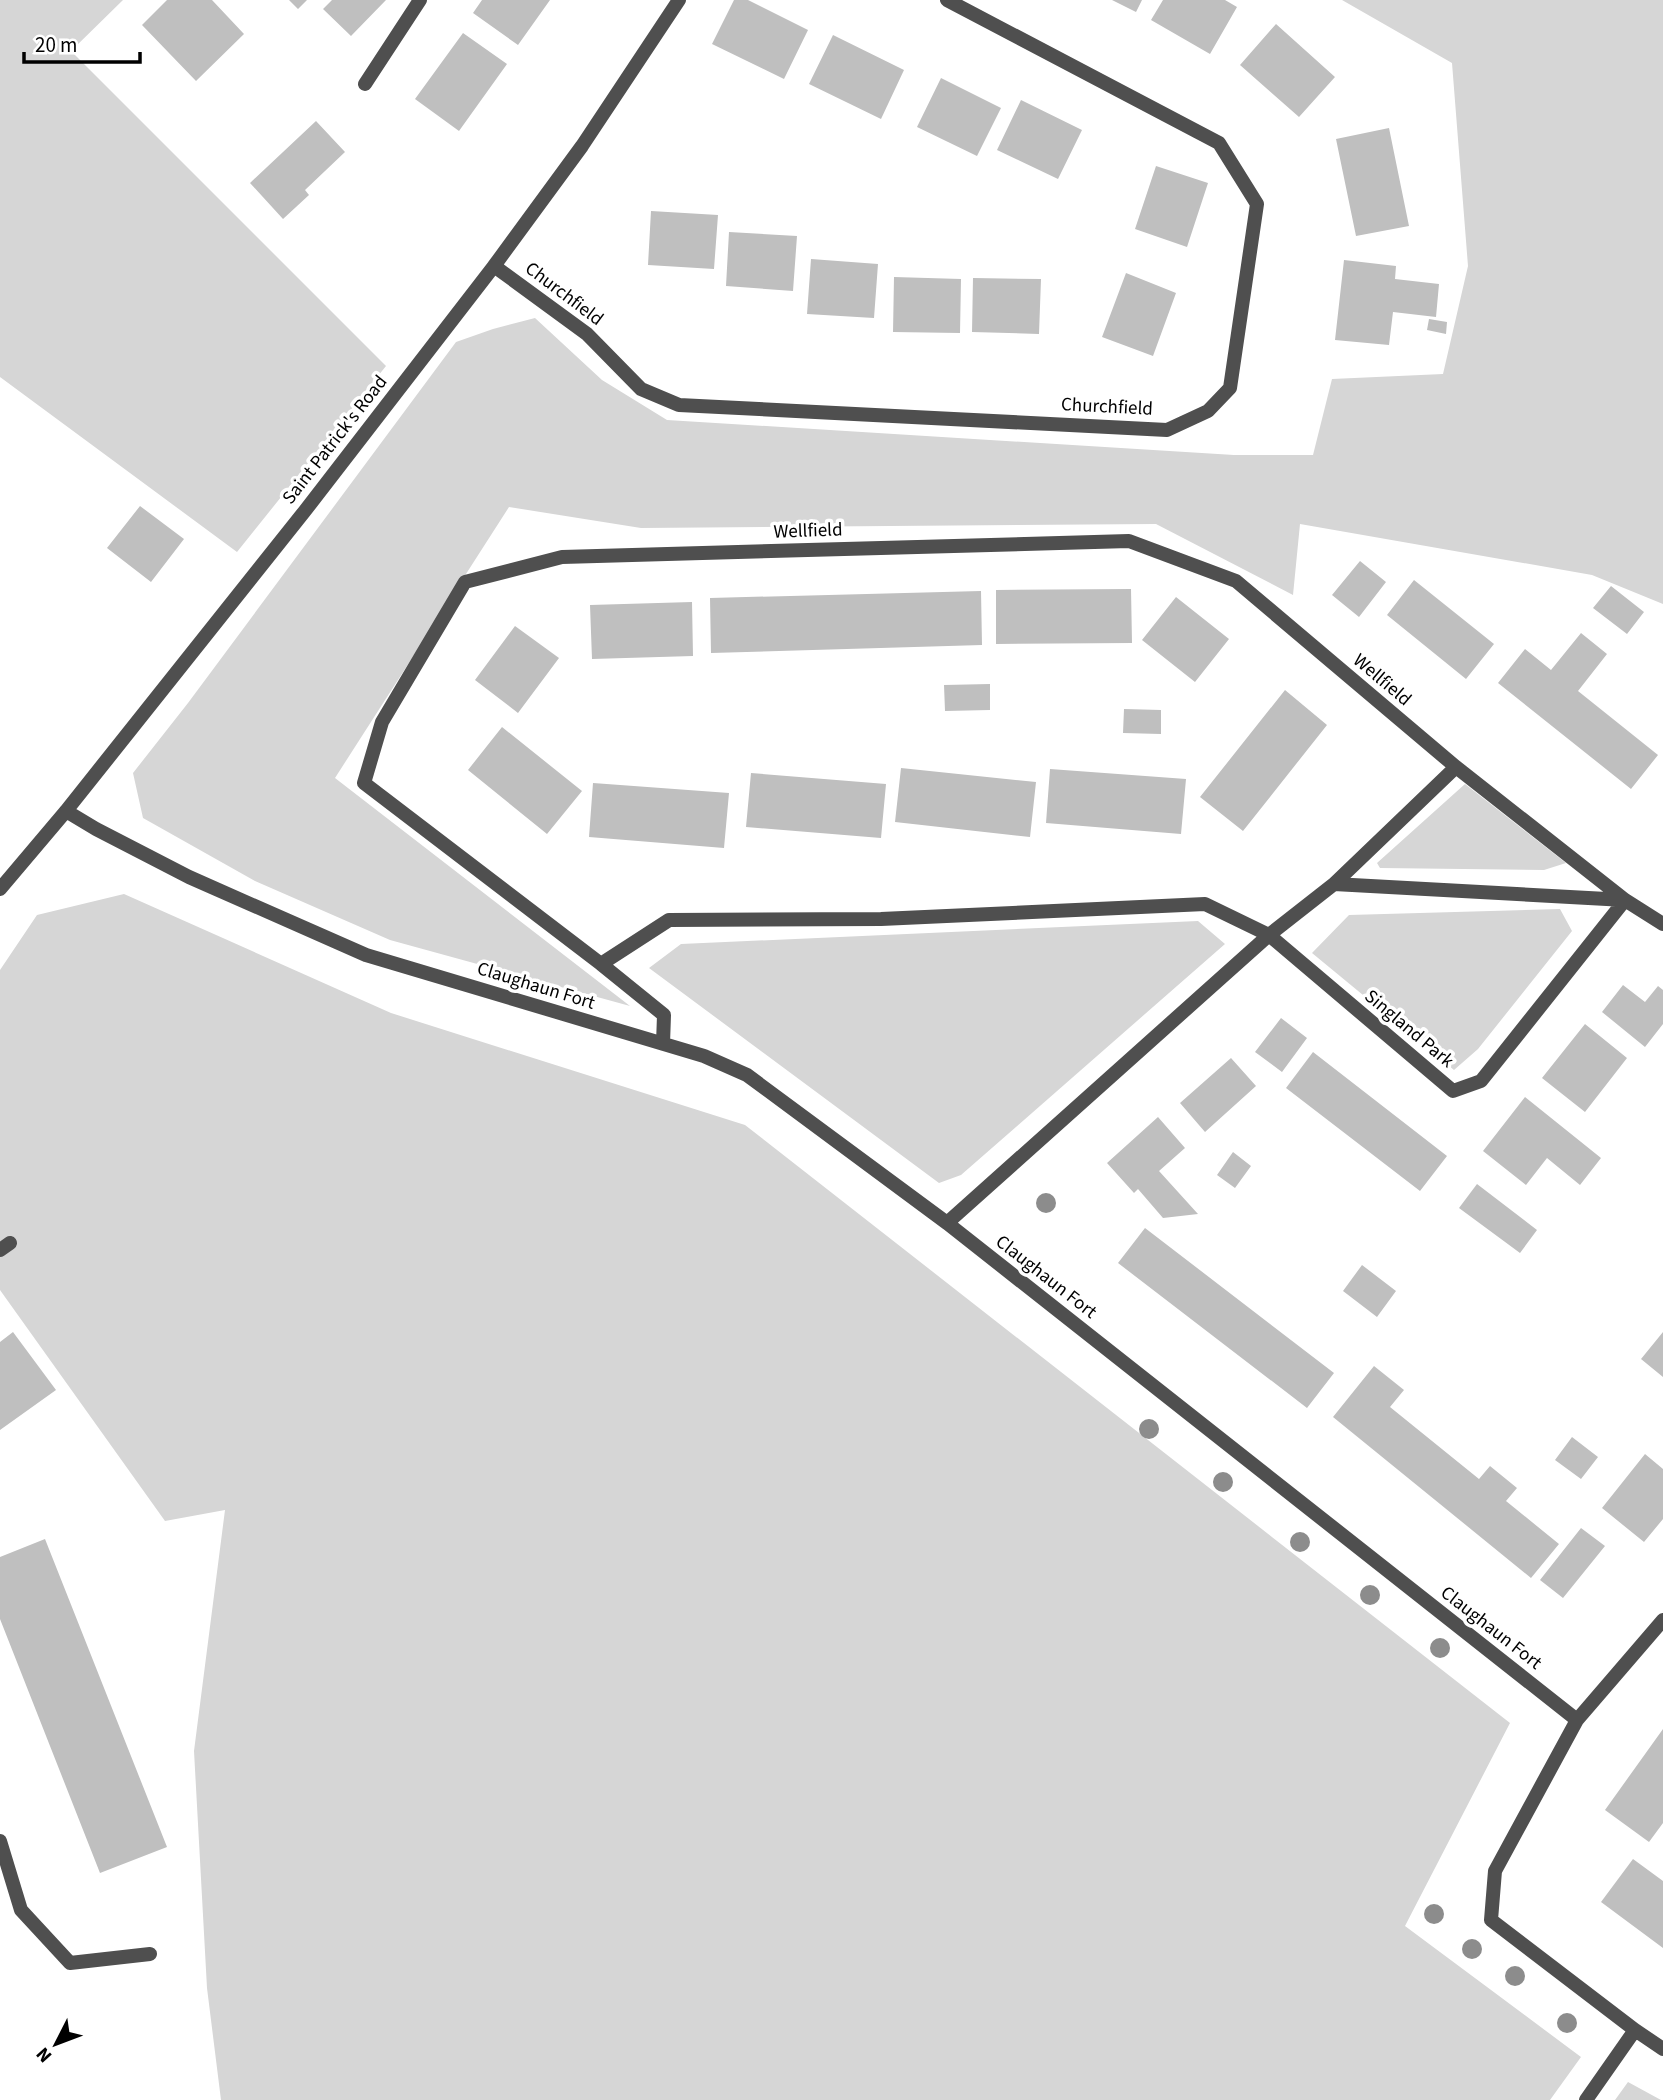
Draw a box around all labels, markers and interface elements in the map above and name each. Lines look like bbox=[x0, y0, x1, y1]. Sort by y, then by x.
scale bar bbox=[24, 21, 140, 65]
text: 20 m bbox=[35, 30, 77, 60]
street label: Churchfield bbox=[519, 256, 609, 332]
street label: Saint Patrick's Road bbox=[276, 370, 394, 510]
street label: Churchfield bbox=[1060, 391, 1154, 423]
street label: Wellfield bbox=[773, 516, 843, 546]
street label: Wellfield bbox=[1347, 647, 1417, 713]
street label: Claughaun Fort bbox=[474, 955, 599, 1017]
street label: Singland Park bbox=[1358, 983, 1460, 1075]
street label: Claughaun Fort bbox=[990, 1229, 1103, 1326]
street label: Claughaun Fort bbox=[1435, 1580, 1548, 1677]
north arrow bbox=[21, 2009, 91, 2079]
text: N bbox=[30, 2041, 59, 2068]

